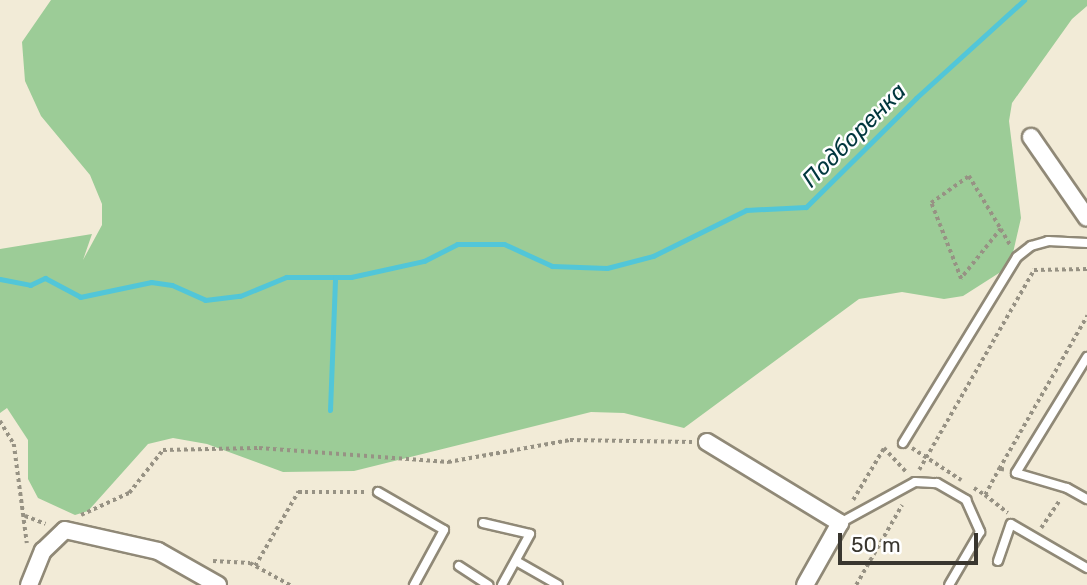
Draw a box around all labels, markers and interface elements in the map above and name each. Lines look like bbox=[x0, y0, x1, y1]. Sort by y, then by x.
water label: Подборенка bbox=[796, 77, 912, 193]
scale bar bbox=[842, 518, 982, 562]
text: 50 m bbox=[851, 532, 901, 557]

